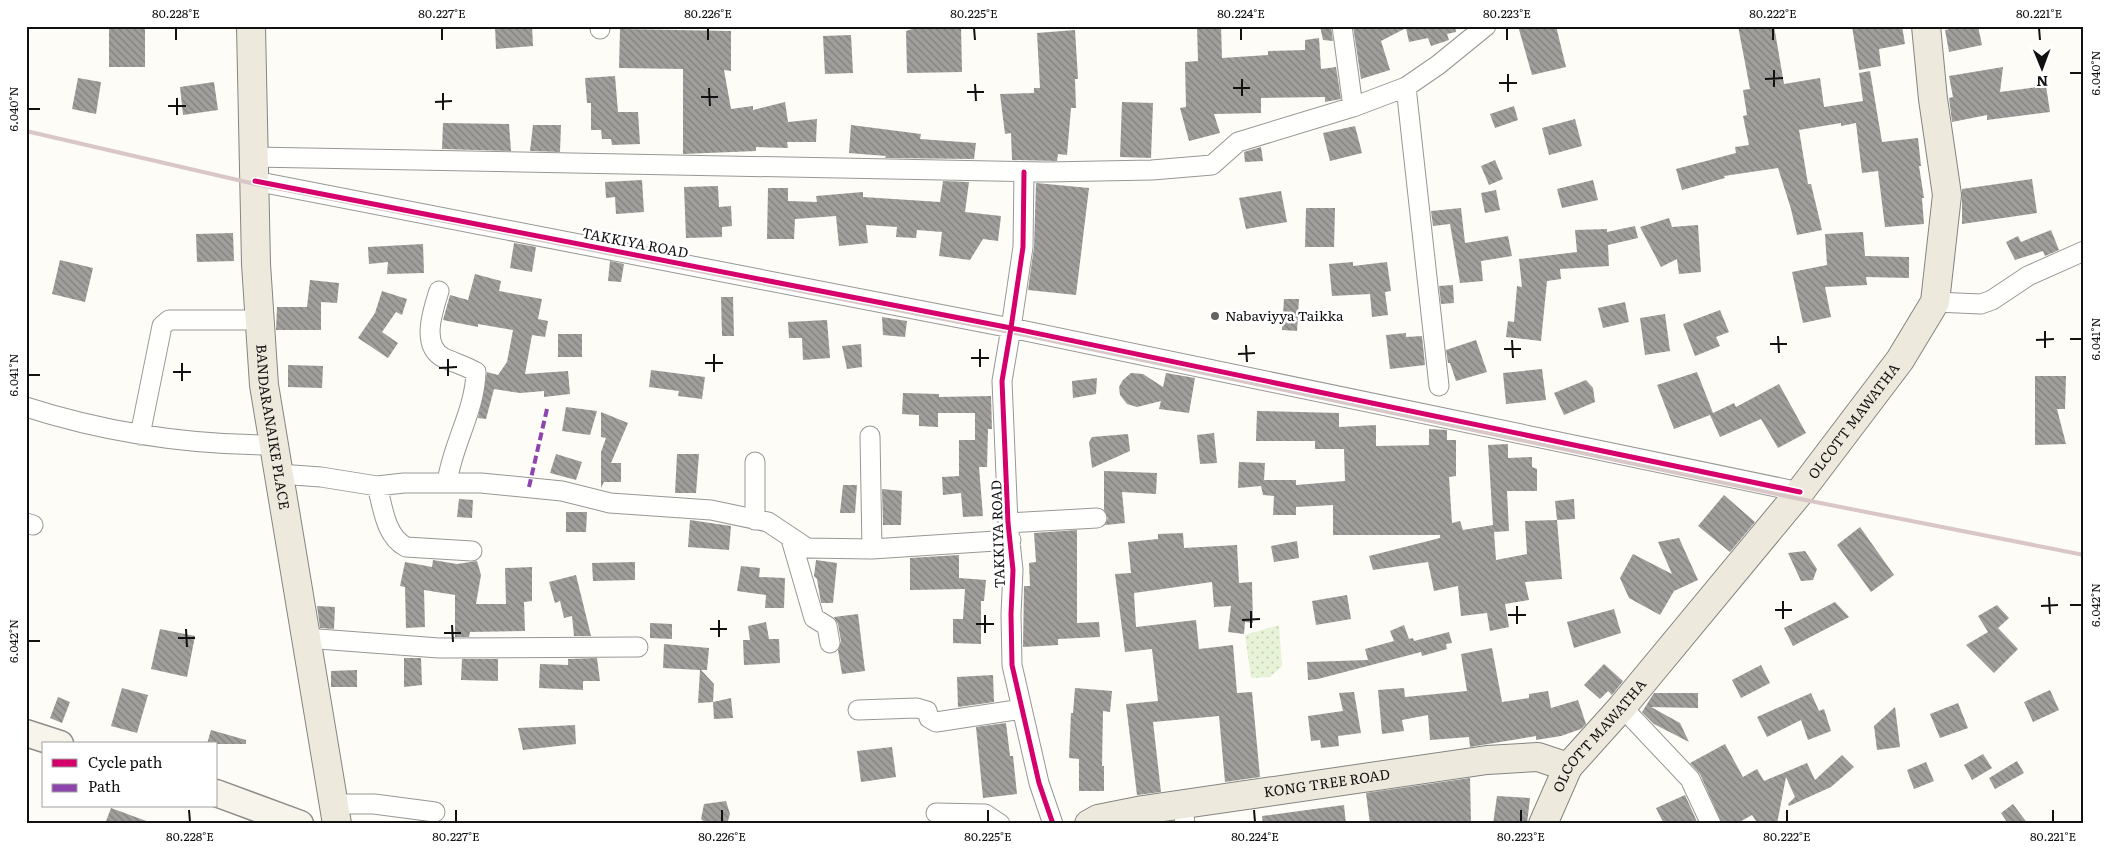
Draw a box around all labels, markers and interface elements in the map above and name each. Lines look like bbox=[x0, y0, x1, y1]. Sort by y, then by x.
text: 80.228°E bbox=[152, 4, 200, 22]
text: 80.227°E bbox=[418, 4, 466, 22]
text: 80.226°E bbox=[684, 4, 732, 22]
text: 80.225°E bbox=[950, 4, 998, 22]
text: 80.224°E bbox=[1217, 4, 1265, 22]
text: 80.223°E bbox=[1483, 4, 1531, 22]
text: 80.222°E bbox=[1749, 4, 1797, 22]
text: 80.221°E bbox=[2016, 4, 2062, 22]
north arrow bbox=[2018, 42, 2068, 92]
text: 6.040°N bbox=[2086, 51, 2104, 95]
text: N bbox=[2036, 72, 2048, 92]
text: 6.040°N bbox=[4, 87, 22, 131]
street label: TAKKIYA ROAD bbox=[580, 222, 691, 262]
place label: Nabaviyya Taikka bbox=[1225, 305, 1344, 325]
marker: Nabaviyya Taikka bbox=[1209, 310, 1221, 322]
text: 6.041°N bbox=[2086, 318, 2104, 360]
street label: BANDARANAIKE PLACE bbox=[252, 343, 296, 511]
text: 6.041°N bbox=[4, 354, 22, 396]
street label: OLCOTT MAWATHA bbox=[1802, 358, 1904, 483]
street label: TAKKIYA ROAD bbox=[985, 479, 1009, 588]
text: 6.042°N bbox=[2086, 583, 2104, 627]
text: 6.042°N bbox=[4, 619, 22, 663]
street label: OLCOTT MAWATHA bbox=[1547, 674, 1651, 795]
legend bbox=[42, 742, 218, 808]
text: Cycle path bbox=[88, 750, 163, 773]
street label: KONG TREE ROAD bbox=[1262, 763, 1391, 801]
text: Path bbox=[88, 774, 121, 797]
text: 80.228°E bbox=[166, 827, 214, 845]
text: 80.227°E bbox=[432, 827, 480, 845]
text: 80.226°E bbox=[698, 827, 746, 845]
text: 80.225°E bbox=[964, 827, 1012, 845]
text: 80.224°E bbox=[1231, 827, 1279, 845]
text: 80.223°E bbox=[1497, 827, 1545, 845]
text: 80.222°E bbox=[1763, 827, 1811, 845]
text: 80.221°E bbox=[2030, 827, 2076, 845]

